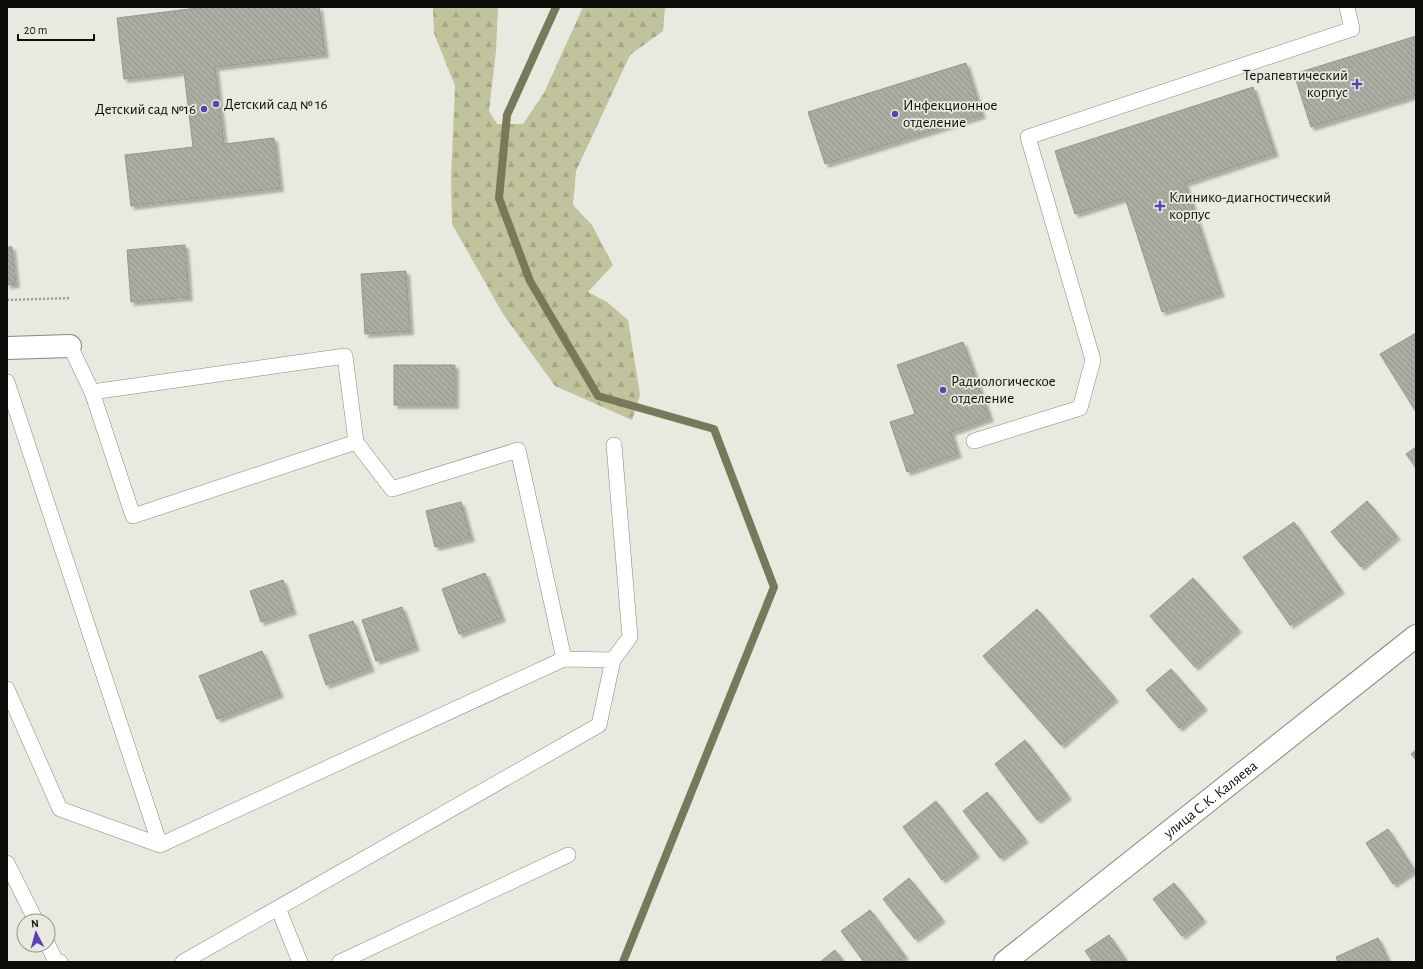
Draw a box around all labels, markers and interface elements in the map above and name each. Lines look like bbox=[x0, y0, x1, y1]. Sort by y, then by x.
scale bar bbox=[18, 16, 94, 42]
text: 20 m bbox=[24, 24, 47, 36]
place label: Терапевтический корпус bbox=[1243, 68, 1348, 100]
marker: Терапевтический корпус bbox=[1351, 78, 1363, 90]
place label: Детский сад № 16 bbox=[224, 97, 328, 112]
place label: Инфекционное отделение bbox=[903, 98, 997, 130]
marker: Детский сад № 16 bbox=[211, 99, 221, 109]
place label: Детский сад №16 bbox=[95, 102, 196, 117]
marker: Детский сад №16 bbox=[199, 104, 209, 114]
marker: Инфекционное отделение bbox=[890, 109, 900, 119]
place label: Клинико-диагностический корпус bbox=[1169, 190, 1331, 222]
marker: Клинико-диагностический корпус bbox=[1154, 200, 1166, 212]
place label: Радиологическое отделение bbox=[951, 374, 1056, 406]
marker: Радиологическое отделение bbox=[938, 385, 948, 395]
street label: улица С.К. Каляева bbox=[1160, 758, 1260, 842]
north arrow bbox=[16, 913, 56, 953]
text: N bbox=[31, 918, 39, 929]

